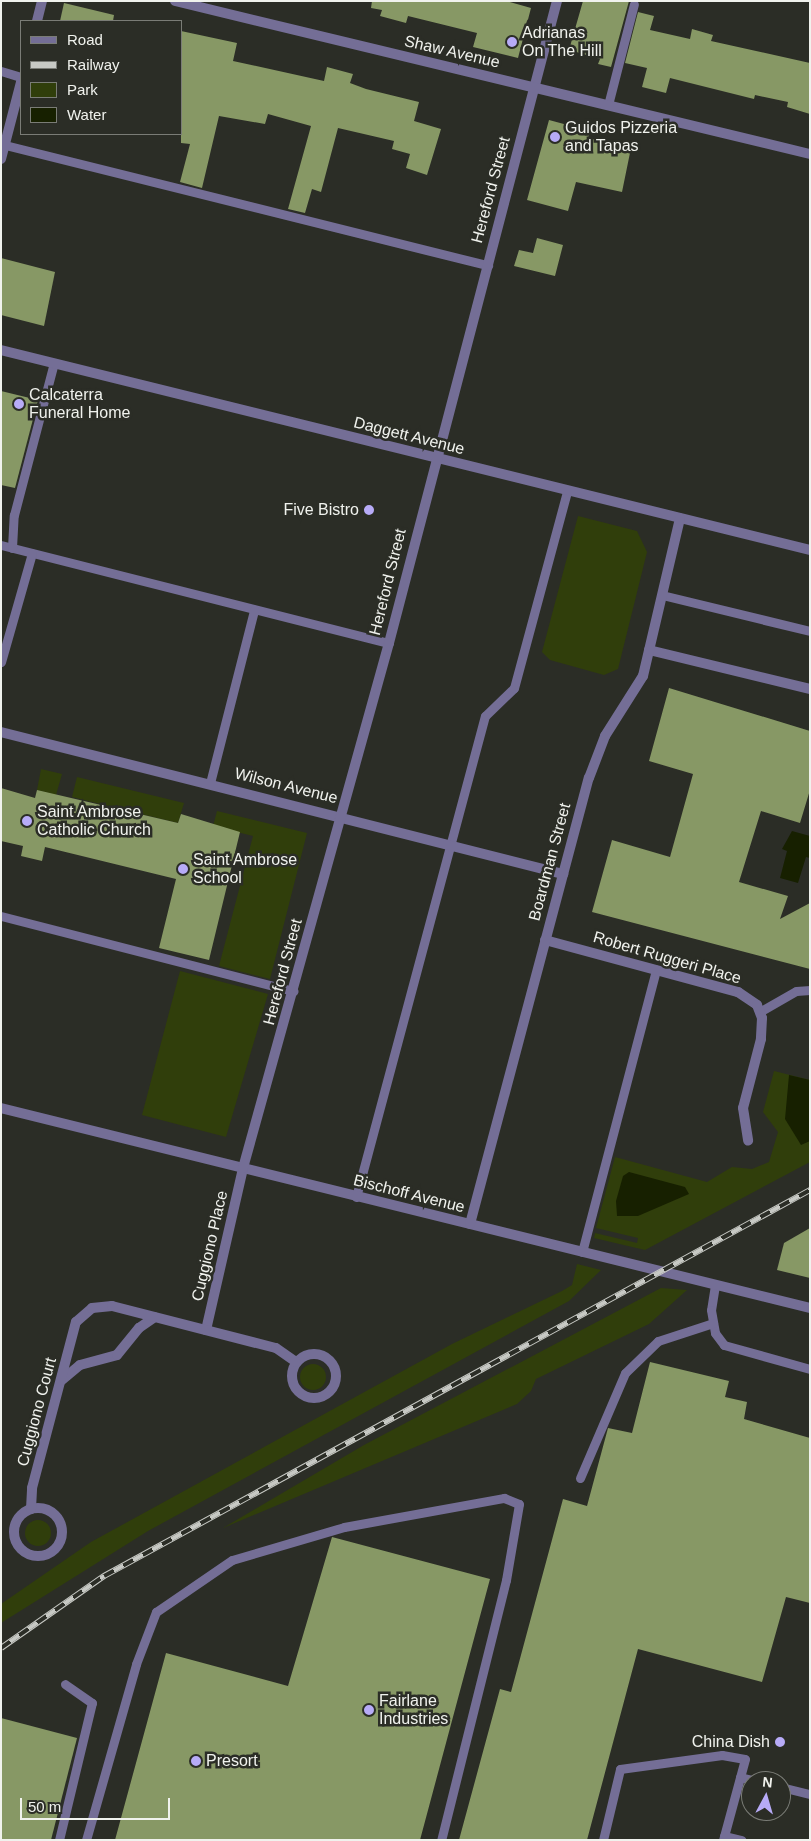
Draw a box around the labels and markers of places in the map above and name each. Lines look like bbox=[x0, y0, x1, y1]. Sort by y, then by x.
place label: Adrianas On The Hill bbox=[522, 23, 602, 61]
marker: Adrianas On The Hill bbox=[506, 36, 518, 48]
place label: Guidos Pizzeria and Tapas bbox=[565, 118, 677, 156]
marker: Guidos Pizzeria and Tapas bbox=[549, 131, 561, 143]
place label: Calcaterra Funeral Home bbox=[29, 385, 130, 423]
marker: Calcaterra Funeral Home bbox=[13, 398, 25, 410]
place label: Five Bistro bbox=[283, 500, 359, 520]
marker: Five Bistro bbox=[363, 504, 375, 516]
place label: Saint Ambrose Catholic Church bbox=[37, 802, 151, 840]
marker: Saint Ambrose Catholic Church bbox=[21, 815, 33, 827]
place label: Saint Ambrose School bbox=[193, 850, 298, 888]
marker: Saint Ambrose School bbox=[177, 863, 189, 875]
place label: Fairlane Industries bbox=[379, 1691, 448, 1729]
marker: Fairlane Industries bbox=[363, 1704, 375, 1716]
place label: China Dish bbox=[692, 1732, 770, 1752]
marker: China Dish bbox=[774, 1736, 786, 1748]
place label: Presort bbox=[206, 1751, 258, 1771]
marker: Presort bbox=[190, 1755, 202, 1767]

